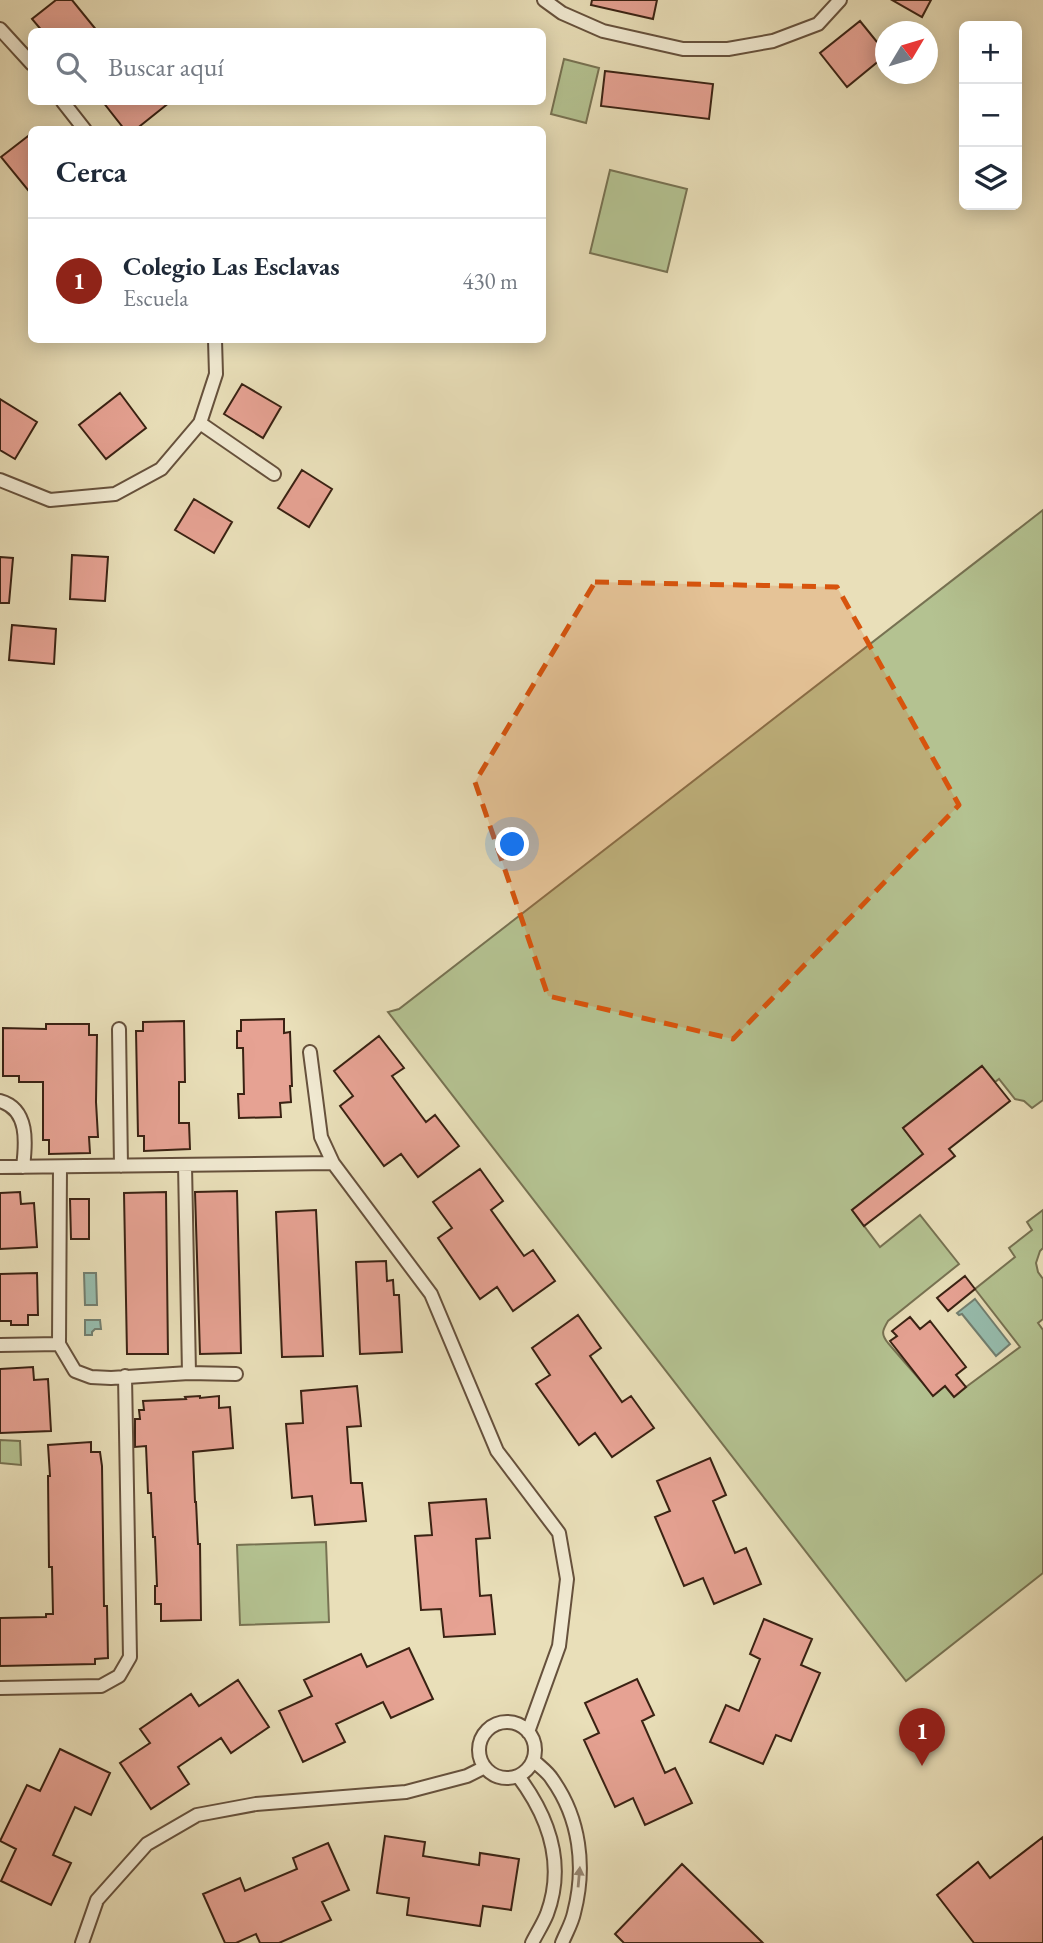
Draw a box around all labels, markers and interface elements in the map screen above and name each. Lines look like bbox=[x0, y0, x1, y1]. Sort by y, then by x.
north arrow bbox=[875, 21, 938, 84]
map controls bbox=[959, 21, 1022, 210]
button: + bbox=[959, 21, 1022, 84]
search box bbox=[28, 28, 546, 105]
icon: search bbox=[52, 48, 90, 86]
text: Buscar aquí bbox=[108, 50, 224, 84]
button: − bbox=[959, 84, 1022, 147]
button: layers bbox=[959, 147, 1022, 210]
text: Cerca bbox=[56, 152, 127, 191]
text: Colegio Las Esclavas bbox=[123, 249, 340, 283]
text: 1 bbox=[73, 266, 85, 296]
text: 430 m bbox=[462, 266, 518, 296]
text: Escuela bbox=[123, 283, 189, 313]
your location bbox=[495, 827, 529, 861]
pin: 1 bbox=[899, 1708, 945, 1766]
one-way arrow bbox=[574, 1866, 585, 1888]

